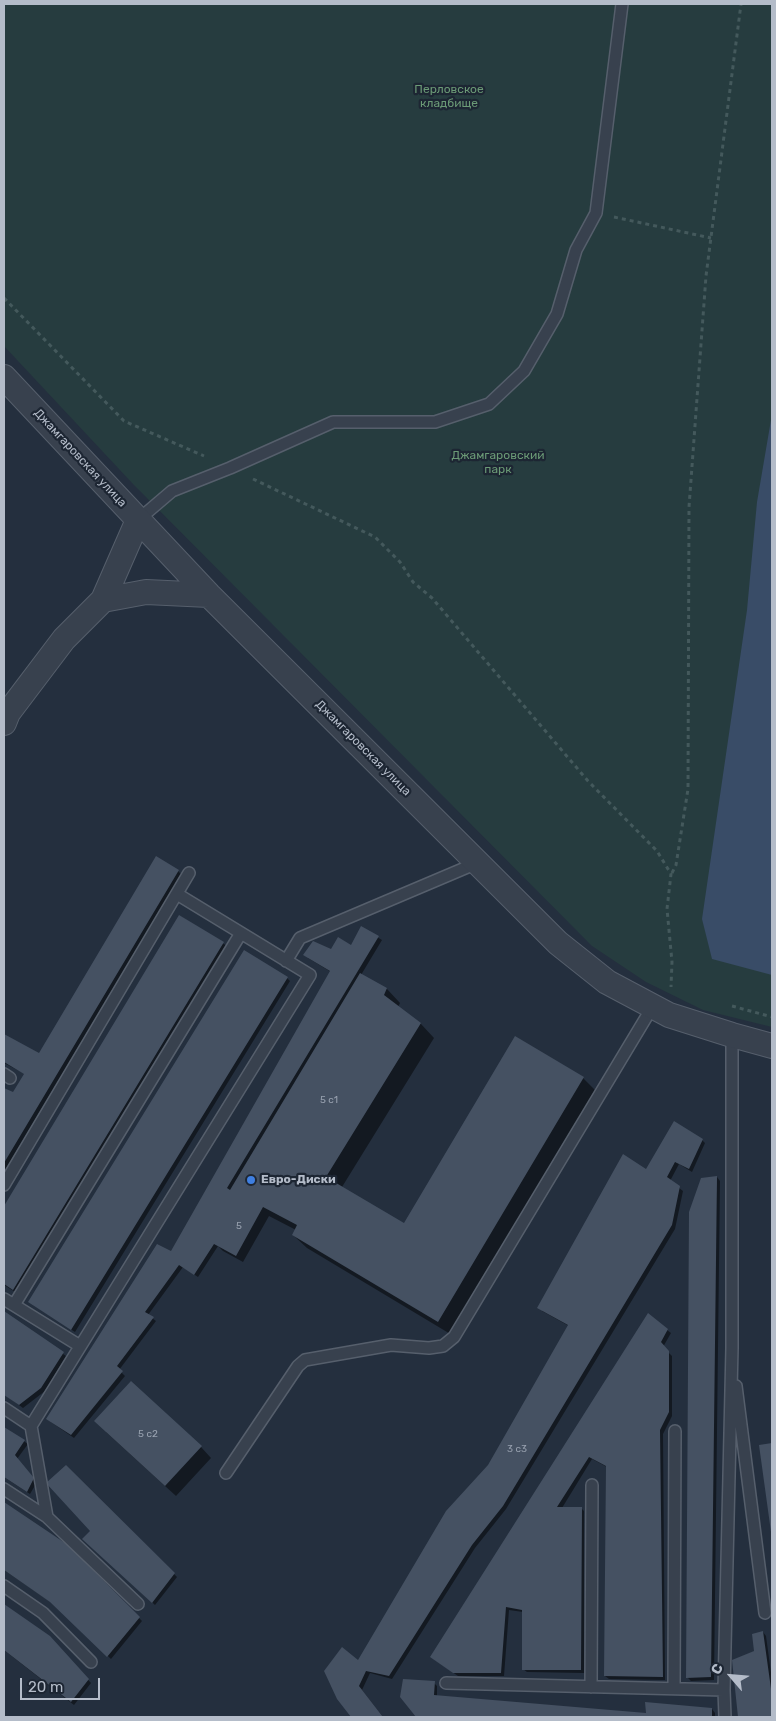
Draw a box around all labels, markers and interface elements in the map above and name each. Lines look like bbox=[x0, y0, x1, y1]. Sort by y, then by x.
park label: Перловское кладбище bbox=[414, 83, 484, 111]
street label: Джамгаровская улица bbox=[31, 406, 129, 510]
park label: Джамгаровский парк bbox=[451, 449, 545, 477]
street label: Джамгаровская улица bbox=[312, 697, 414, 799]
house number: 5 с1 bbox=[320, 1094, 338, 1106]
place label: Евро-Диски bbox=[261, 1173, 336, 1187]
marker: Евро-Диски bbox=[245, 1174, 257, 1186]
house number: 5 bbox=[236, 1220, 242, 1232]
house number: 5 с2 bbox=[138, 1428, 158, 1440]
house number: 3 с3 bbox=[507, 1443, 527, 1455]
north arrow bbox=[706, 1651, 756, 1701]
text: С bbox=[707, 1661, 727, 1677]
scale bar bbox=[22, 1668, 102, 1700]
text: 20 m bbox=[28, 1678, 63, 1696]

